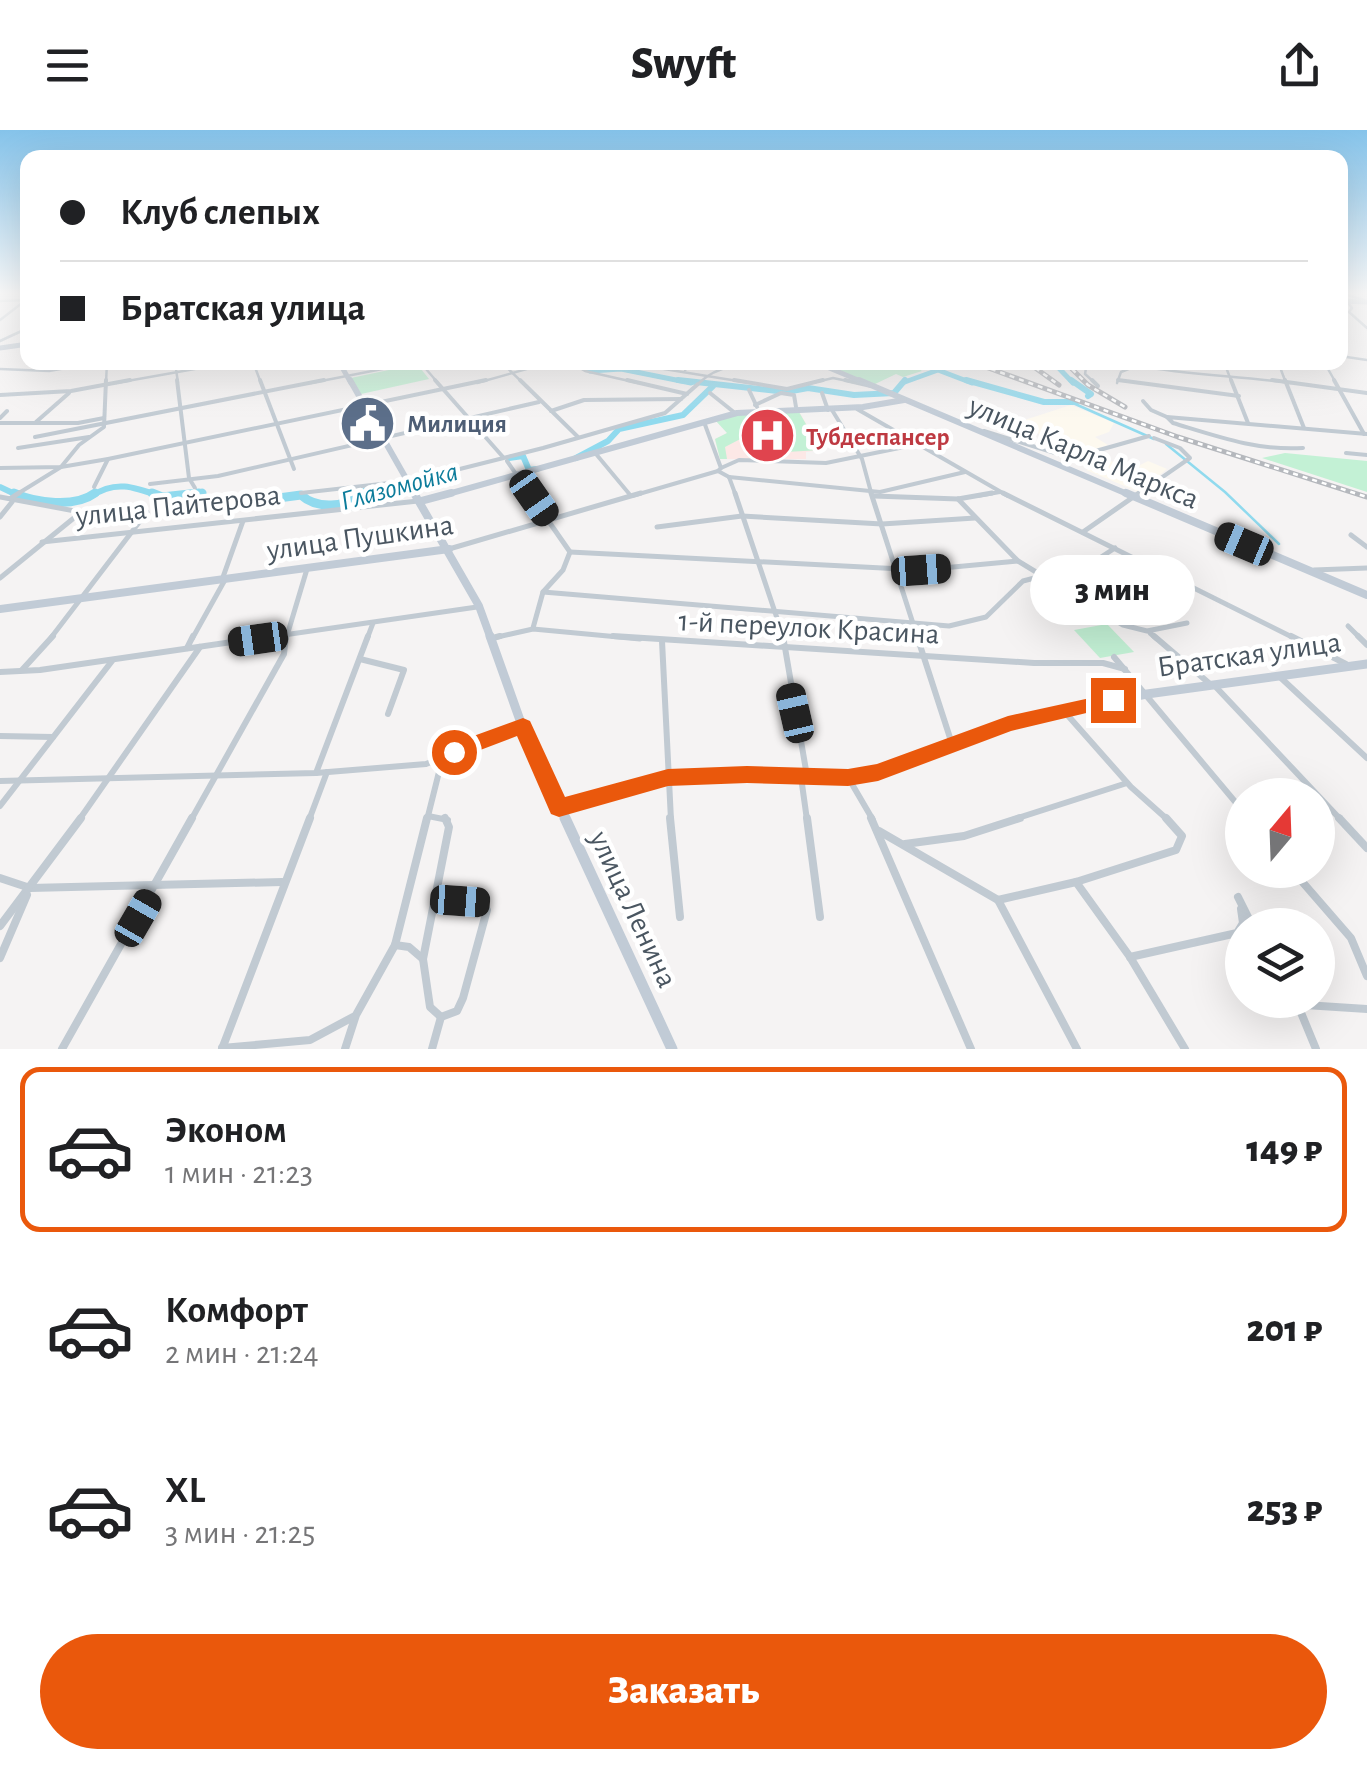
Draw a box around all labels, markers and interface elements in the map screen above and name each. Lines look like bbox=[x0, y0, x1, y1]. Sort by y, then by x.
icon: menu bbox=[40, 38, 95, 93]
icon: share bbox=[1272, 38, 1327, 93]
text: Swyft bbox=[631, 42, 736, 87]
text: Клуб слепых bbox=[120, 194, 320, 232]
text: Братская улица bbox=[120, 290, 365, 328]
street label: улица Карла Маркса bbox=[963, 391, 1203, 515]
public building icon: Милиция bbox=[338, 393, 398, 453]
hospital icon: Тубдеспансер bbox=[737, 406, 797, 466]
place label: Милиция bbox=[407, 412, 507, 437]
place label: Тубдеспансер bbox=[806, 425, 950, 450]
water label: Глазомойка bbox=[338, 458, 461, 516]
car bbox=[505, 465, 563, 531]
street label: улица Пайтерова bbox=[73, 480, 282, 532]
street label: улица Пушкина bbox=[264, 510, 455, 566]
car bbox=[1211, 518, 1277, 570]
car bbox=[890, 553, 952, 587]
callout: 3 мин bbox=[1030, 555, 1196, 625]
text: 3 мин bbox=[1075, 574, 1150, 606]
street label: 1-й переулок Красина bbox=[678, 606, 940, 650]
car bbox=[226, 620, 290, 658]
street label: Братская улица bbox=[1155, 627, 1343, 683]
route end bbox=[1091, 678, 1136, 723]
car bbox=[774, 680, 816, 746]
route start bbox=[432, 730, 477, 775]
north arrow bbox=[1225, 778, 1335, 888]
map controls bbox=[1225, 778, 1335, 1018]
street label: улица Ленина bbox=[583, 826, 682, 992]
car bbox=[429, 884, 491, 918]
car bbox=[110, 885, 166, 951]
button: layers bbox=[1225, 908, 1335, 1018]
icon: car bbox=[45, 1105, 135, 1195]
text: Эконом bbox=[165, 1112, 287, 1150]
text: 149 ₽ bbox=[1246, 1131, 1322, 1169]
text: 1 мин · 21:23 bbox=[165, 1157, 313, 1189]
icon: car bbox=[45, 1285, 135, 1375]
text: Комфорт bbox=[165, 1292, 308, 1330]
text: 201 ₽ bbox=[1246, 1311, 1322, 1349]
text: 2 мин · 21:24 bbox=[165, 1337, 319, 1369]
icon: car bbox=[45, 1465, 135, 1555]
text: XL bbox=[165, 1472, 205, 1510]
text: 253 ₽ bbox=[1247, 1491, 1322, 1529]
text: 3 мин · 21:25 bbox=[165, 1517, 315, 1549]
button: Заказать bbox=[40, 1634, 1327, 1749]

